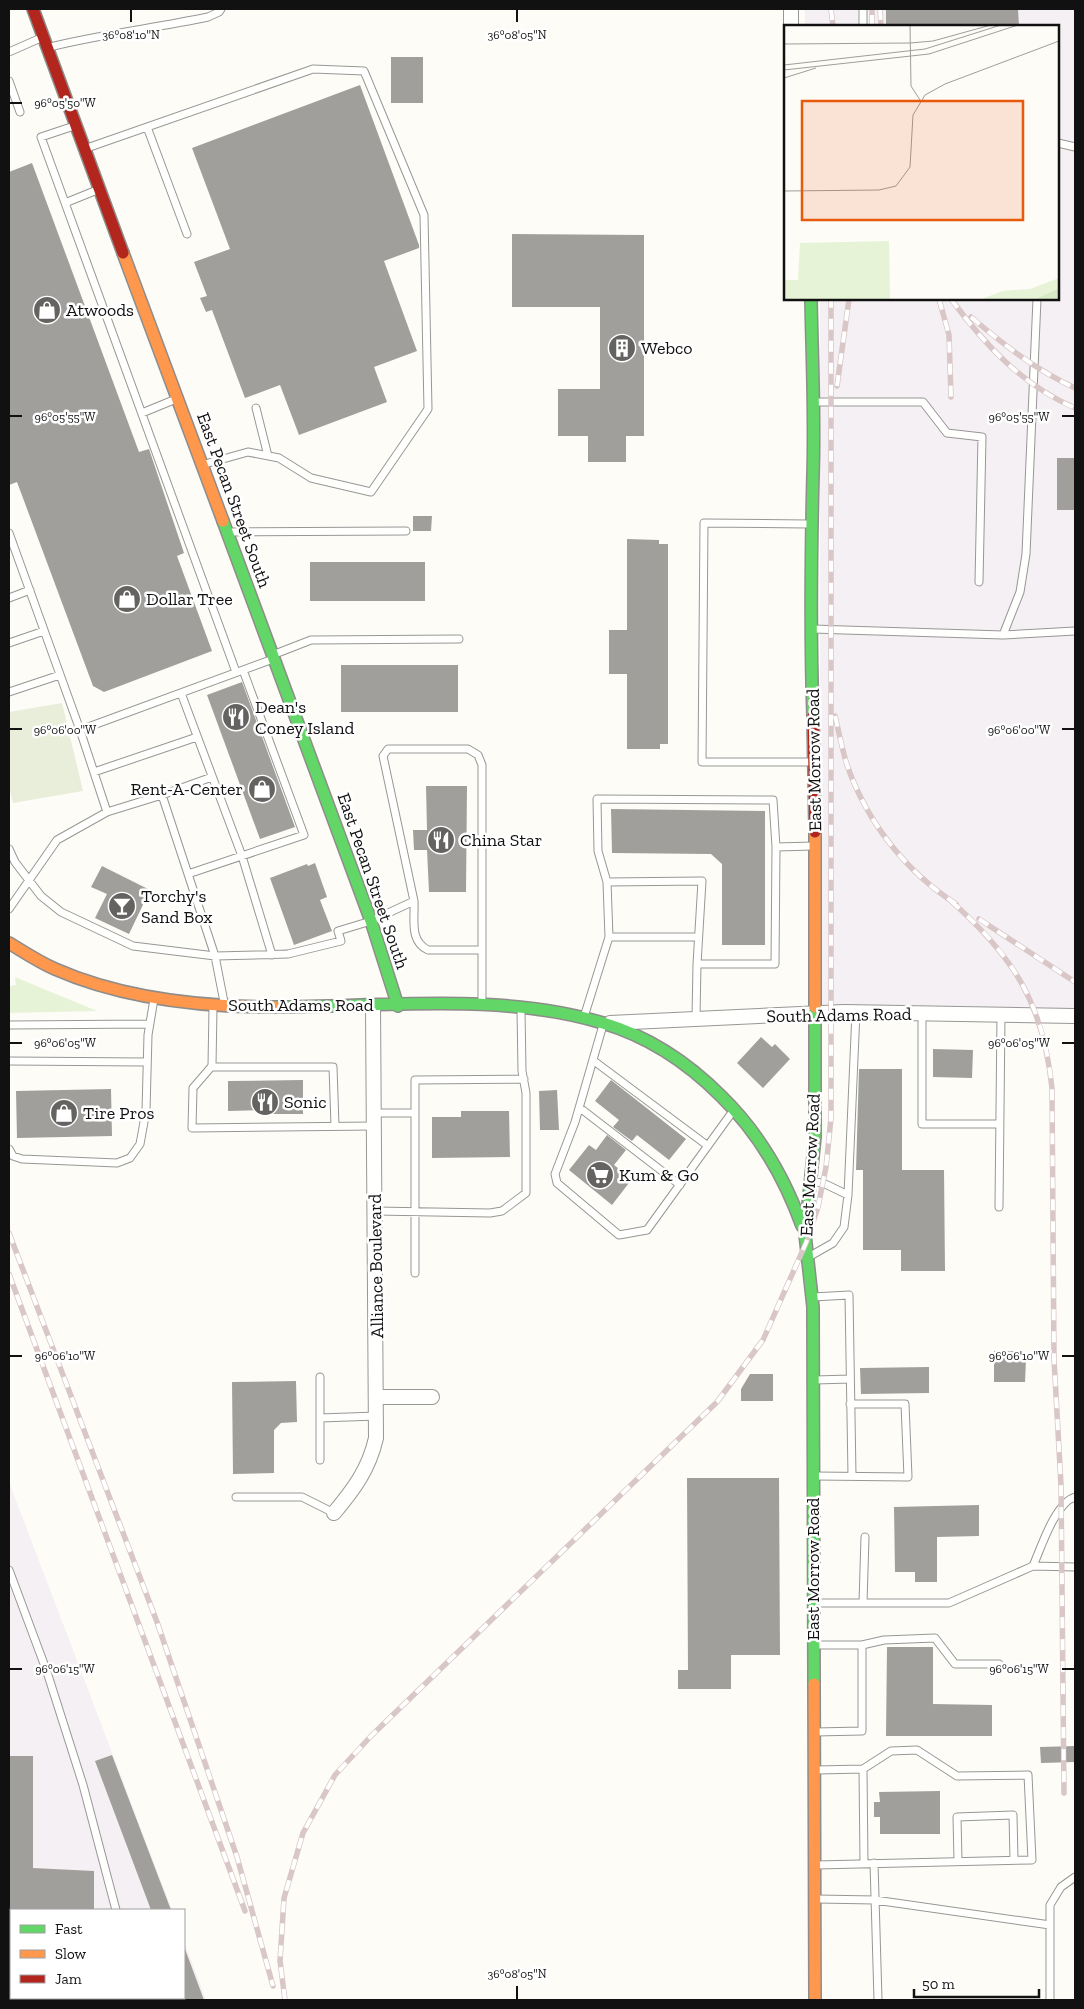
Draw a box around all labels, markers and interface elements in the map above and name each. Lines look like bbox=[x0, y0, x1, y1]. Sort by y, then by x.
inset map bbox=[784, 25, 1059, 300]
text: 36°08'10"N bbox=[102, 28, 160, 42]
text: 36°08'05"N bbox=[487, 28, 547, 42]
text: 96°05'50"W bbox=[34, 96, 97, 110]
shop icon: Atwoods bbox=[32, 295, 62, 325]
place label: Atwoods bbox=[66, 299, 134, 321]
building icon: Webco bbox=[607, 333, 637, 363]
place label: Webco bbox=[641, 337, 693, 359]
street label: East Pecan Street South bbox=[192, 409, 276, 591]
text: 96°05'55"W bbox=[35, 410, 96, 424]
text: 96°05'55"W bbox=[989, 410, 1050, 424]
shop icon: Dollar Tree bbox=[112, 584, 142, 614]
place label: Dollar Tree bbox=[146, 588, 233, 610]
street label: East Morrow Road bbox=[802, 688, 826, 832]
place label: Dean's Coney Island bbox=[255, 696, 355, 739]
restaurant icon: Dean's Coney Island bbox=[221, 702, 251, 732]
text: 96°06'00"W bbox=[34, 723, 97, 737]
text: 96°06'00"W bbox=[988, 723, 1051, 737]
shop icon: Rent-A-Center bbox=[247, 774, 277, 804]
place label: Rent-A-Center bbox=[130, 778, 243, 800]
street label: East Pecan Street South bbox=[332, 790, 414, 972]
restaurant icon: China Star bbox=[426, 825, 456, 855]
place label: China Star bbox=[460, 829, 542, 851]
place label: Torchy's Sand Box bbox=[141, 885, 213, 928]
bar icon: Torchy's Sand Box bbox=[107, 891, 137, 921]
street label: South Adams Road bbox=[228, 994, 374, 1016]
street label: South Adams Road bbox=[766, 1003, 912, 1027]
text: 96°06'05"W bbox=[34, 1036, 97, 1050]
text: 96°06'05"W bbox=[988, 1036, 1051, 1050]
restaurant icon: Sonic bbox=[250, 1087, 280, 1117]
place label: Sonic bbox=[284, 1091, 327, 1113]
street label: East Morrow Road bbox=[795, 1093, 825, 1237]
shop icon: Tire Pros bbox=[49, 1098, 79, 1128]
place label: Tire Pros bbox=[83, 1102, 154, 1124]
supermarket icon: Kum & Go bbox=[585, 1160, 615, 1190]
place label: Kum & Go bbox=[619, 1164, 699, 1186]
street label: Alliance Boulevard bbox=[364, 1193, 388, 1338]
text: 96°06'10"W bbox=[35, 1349, 96, 1363]
text: 96°06'10"W bbox=[989, 1349, 1050, 1363]
street label: East Morrow Road bbox=[802, 1497, 824, 1640]
text: 96°06'15"W bbox=[35, 1662, 96, 1676]
text: 96°06'15"W bbox=[989, 1662, 1050, 1676]
legend bbox=[10, 1909, 185, 1999]
text: Fast bbox=[55, 1920, 83, 1938]
text: Slow bbox=[55, 1945, 87, 1963]
scale bar bbox=[914, 1966, 1039, 1998]
text: 36°08'05"N bbox=[487, 1967, 547, 1981]
text: Jam bbox=[55, 1970, 82, 1988]
text: 50 m bbox=[922, 1975, 955, 1993]

